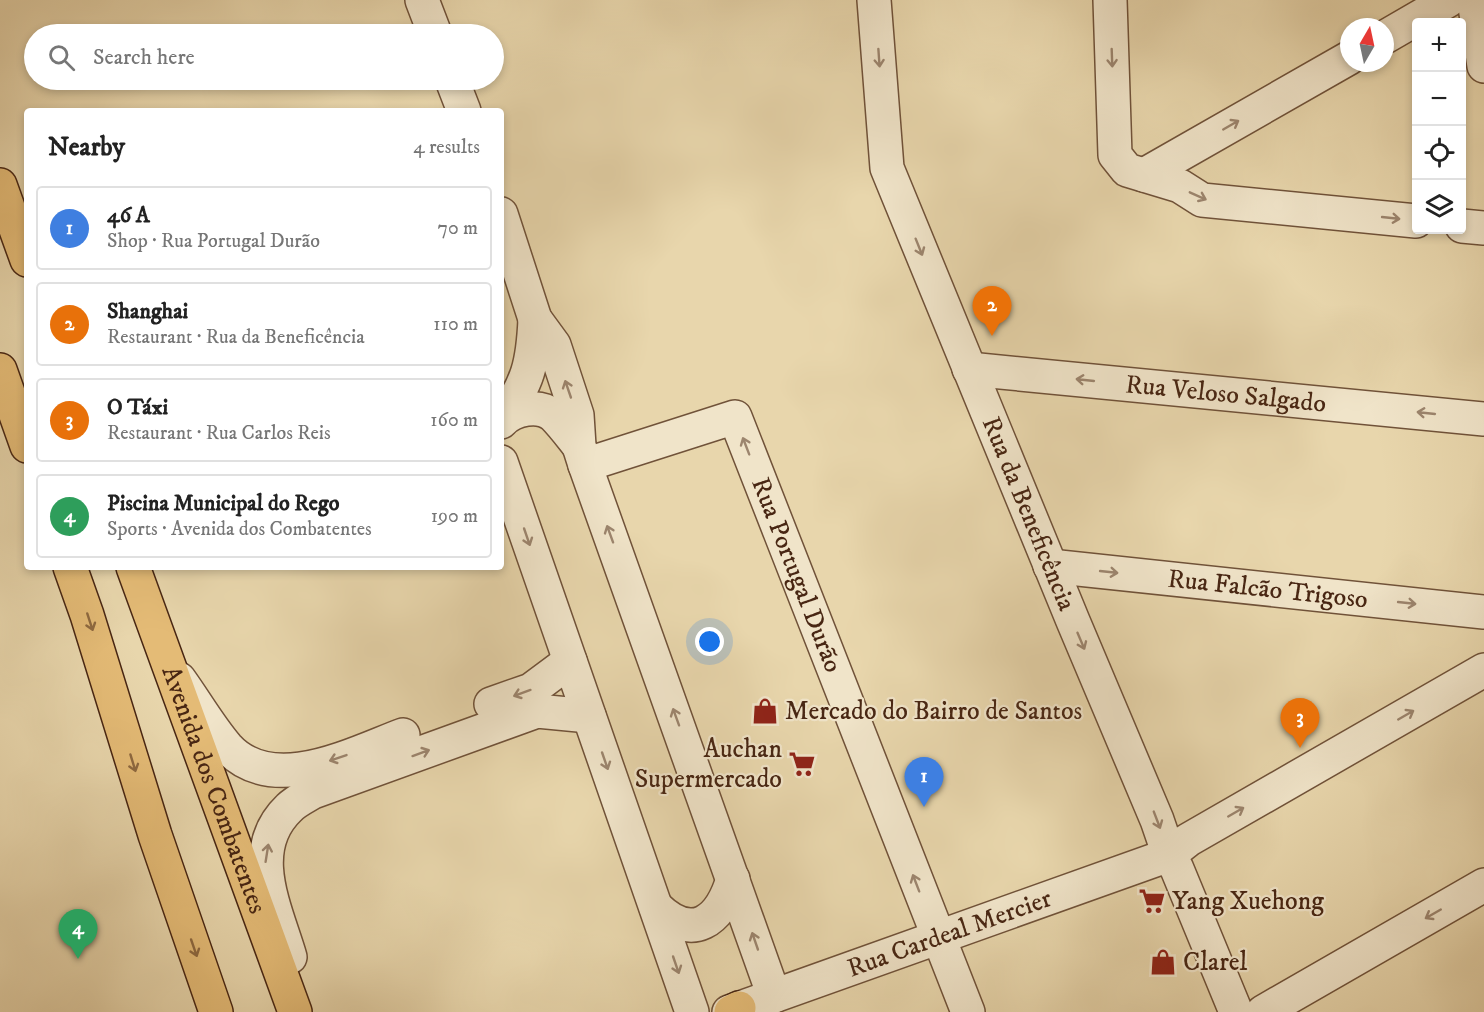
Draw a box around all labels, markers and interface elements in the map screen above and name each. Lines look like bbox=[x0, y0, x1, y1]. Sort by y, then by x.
north arrow bbox=[1340, 18, 1394, 72]
map controls bbox=[1412, 18, 1466, 234]
button: + bbox=[1412, 18, 1466, 72]
search box bbox=[24, 24, 504, 90]
icon: search bbox=[45, 41, 78, 74]
text: Search here bbox=[93, 44, 195, 71]
one-way arrow bbox=[873, 48, 884, 68]
one-way arrow bbox=[1106, 48, 1117, 68]
button: − bbox=[1412, 72, 1466, 126]
one-way arrow bbox=[1222, 119, 1239, 131]
button: locate bbox=[1412, 126, 1466, 180]
text: Nearby bbox=[48, 131, 125, 164]
text: 4 results bbox=[413, 135, 480, 160]
button: layers bbox=[1412, 180, 1466, 234]
one-way arrow bbox=[1189, 191, 1207, 202]
text: 46 A bbox=[107, 202, 150, 229]
one-way arrow bbox=[1381, 213, 1400, 224]
text: 1 bbox=[66, 216, 73, 241]
text: 70 m bbox=[437, 216, 478, 241]
text: Shop · Rua Portugal Durão bbox=[107, 229, 320, 254]
one-way arrow bbox=[914, 237, 925, 256]
pin: 2 bbox=[972, 286, 1012, 336]
text: Shanghai bbox=[107, 298, 188, 325]
text: 2 bbox=[65, 312, 74, 337]
text: 110 m bbox=[433, 312, 478, 337]
text: Restaurant · Rua da Beneficência bbox=[107, 325, 365, 350]
street label: Rua Veloso Salgado bbox=[1124, 368, 1328, 420]
one-way arrow bbox=[1076, 374, 1096, 385]
one-way arrow bbox=[562, 380, 573, 399]
text: O Táxi bbox=[107, 394, 168, 421]
one-way arrow bbox=[1416, 407, 1436, 418]
text: 3 bbox=[66, 408, 73, 433]
text: 160 m bbox=[430, 408, 478, 433]
street label: Rua da Beneficência bbox=[974, 412, 1083, 615]
text: Restaurant · Rua Carlos Reis bbox=[107, 421, 331, 446]
one-way arrow bbox=[740, 438, 751, 456]
street label: Rua Portugal Durão bbox=[744, 473, 850, 677]
text: Piscina Municipal do Rego bbox=[107, 490, 339, 517]
text: 4 bbox=[64, 504, 75, 529]
text: 190 m bbox=[431, 504, 478, 529]
text: Sports · Avenida dos Combatentes bbox=[107, 517, 372, 542]
one-way arrow bbox=[604, 525, 615, 543]
one-way arrow bbox=[523, 527, 534, 546]
street label: Rua Falcão Trigoso bbox=[1166, 562, 1369, 616]
one-way arrow bbox=[1098, 567, 1118, 578]
one-way arrow bbox=[1397, 598, 1416, 609]
one-way arrow bbox=[85, 612, 96, 631]
your location bbox=[695, 627, 724, 656]
one-way arrow bbox=[1076, 631, 1087, 649]
street label: Avenida dos Combatentes bbox=[154, 661, 274, 918]
one-way arrow bbox=[513, 689, 532, 700]
place label: Mercado do Bairro de Santos bbox=[785, 695, 1082, 728]
shop icon: Mercado do Bairro de Santos bbox=[750, 696, 780, 726]
pin: 3 bbox=[1280, 698, 1320, 748]
one-way arrow bbox=[670, 708, 681, 727]
one-way arrow bbox=[1397, 709, 1414, 721]
place label: Auchan Supermercado bbox=[635, 733, 782, 796]
one-way arrow bbox=[411, 747, 430, 758]
supermarket icon: Auchan Supermercado bbox=[787, 749, 817, 779]
one-way arrow bbox=[601, 751, 612, 770]
one-way arrow bbox=[128, 753, 139, 772]
one-way arrow bbox=[329, 754, 348, 765]
pin: 1 bbox=[904, 758, 944, 807]
one-way arrow bbox=[1228, 806, 1245, 818]
one-way arrow bbox=[1152, 811, 1163, 829]
one-way arrow bbox=[262, 844, 273, 863]
one-way arrow bbox=[910, 874, 921, 892]
street label: Rua Cardeal Mercier bbox=[843, 882, 1056, 985]
place label: Yang Xuehong bbox=[1172, 885, 1324, 918]
supermarket icon: Yang Xuehong bbox=[1137, 886, 1167, 916]
one-way arrow bbox=[1425, 909, 1442, 921]
pin: 4 bbox=[58, 910, 98, 959]
one-way arrow bbox=[749, 932, 760, 951]
one-way arrow bbox=[189, 938, 200, 957]
place label: Clarel bbox=[1183, 946, 1248, 979]
shop icon: Clarel bbox=[1148, 947, 1178, 977]
one-way arrow bbox=[672, 955, 683, 974]

